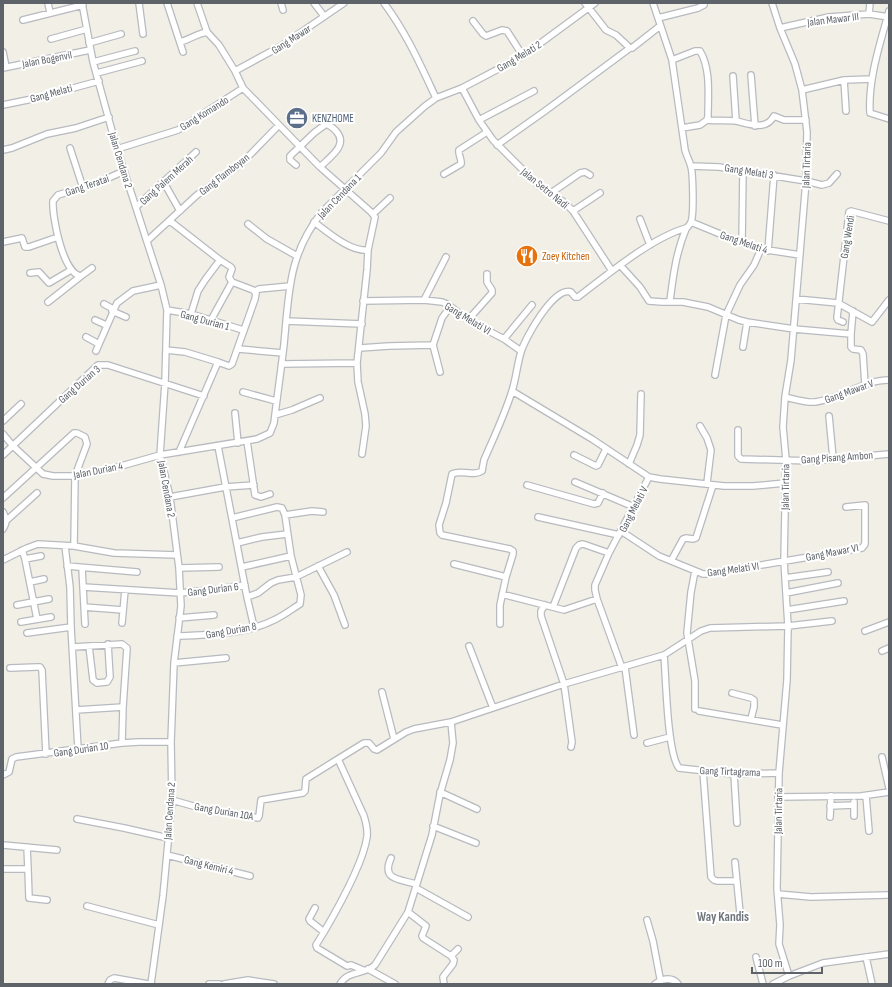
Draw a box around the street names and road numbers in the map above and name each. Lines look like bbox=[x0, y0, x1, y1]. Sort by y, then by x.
street label: Jalan Mawar III bbox=[806, 10, 860, 29]
street label: Gang Mawar bbox=[269, 22, 314, 57]
street label: Gang Melati 2 bbox=[495, 38, 544, 75]
street label: Jalan Bogenvil bbox=[20, 48, 73, 71]
street label: Gang Melati bbox=[29, 82, 74, 105]
street label: Gang Komando bbox=[177, 93, 231, 134]
street label: Jalan Cendana 2 bbox=[106, 130, 135, 190]
street label: Jalan Tirtaria bbox=[799, 142, 814, 189]
street label: Gang Flamboyan bbox=[197, 151, 252, 198]
street label: Gang Palem Merah bbox=[137, 153, 196, 208]
street label: Gang Melati 3 bbox=[723, 161, 775, 182]
street label: Jalan Setro Nadi bbox=[517, 165, 571, 212]
street label: Jalan Cendana 1 bbox=[314, 171, 364, 222]
street label: Gang Teratai bbox=[64, 172, 111, 199]
street label: Gang Wendi bbox=[838, 215, 857, 259]
street label: Gang Melati 4 bbox=[718, 228, 770, 257]
street label: Gang Melati VI bbox=[442, 299, 493, 337]
street label: Gang Durian 1 bbox=[179, 308, 231, 333]
street label: Gang Durian 3 bbox=[56, 362, 103, 406]
street label: Gang Mawar V bbox=[823, 377, 876, 406]
street label: Gang Pisang Ambon bbox=[801, 448, 874, 466]
street label: Jalan Durian 4 bbox=[71, 459, 124, 482]
street label: Jalan Cendana 2 bbox=[155, 459, 178, 519]
street label: Jalan Tirtaria bbox=[779, 464, 792, 511]
street label: Gang Melati V bbox=[616, 484, 651, 534]
street label: Gang Mawar VI bbox=[805, 541, 860, 564]
street label: Gang Melati VI bbox=[706, 559, 760, 580]
street label: Gang Durian 6 bbox=[187, 580, 239, 599]
street label: Gang Durian 8 bbox=[205, 620, 258, 641]
street label: Gang Durian 10 bbox=[53, 739, 109, 760]
street label: Gang Tirtagrama bbox=[699, 764, 761, 779]
street label: Jalan Cendana 2 bbox=[161, 781, 178, 841]
street label: Jalan Tirtaria bbox=[772, 788, 785, 835]
street label: Gang Durian 10A bbox=[193, 800, 255, 823]
street label: Gang Kemiri 4 bbox=[183, 853, 235, 878]

